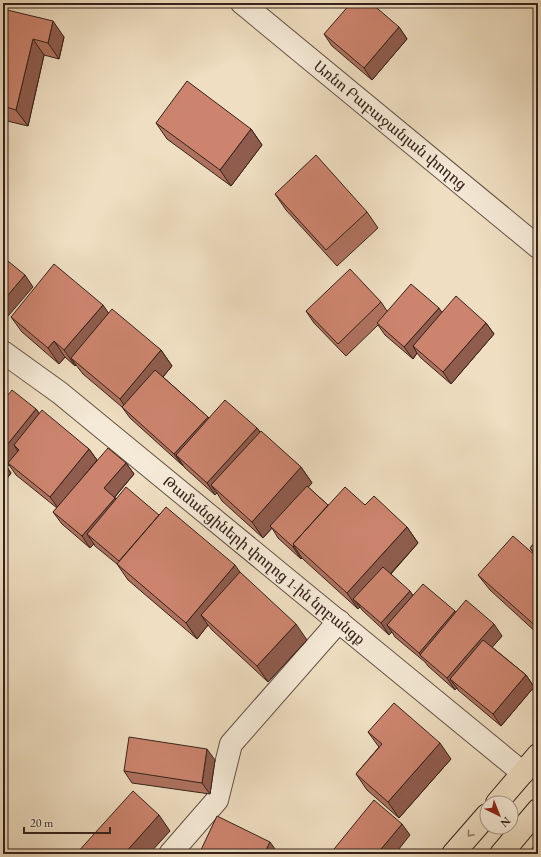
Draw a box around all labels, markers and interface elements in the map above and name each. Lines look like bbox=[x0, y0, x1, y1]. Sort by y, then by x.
street label: Առնո Բաբաջանյան փողոց bbox=[310, 56, 471, 193]
street label: Թամանցիների փողոց 1-ին նրբանցք bbox=[159, 471, 369, 649]
north arrow bbox=[479, 795, 519, 835]
scale bar bbox=[24, 809, 110, 835]
text: N bbox=[498, 814, 514, 831]
text: 20 m bbox=[30, 815, 54, 831]
one-way arrow bbox=[468, 830, 475, 837]

